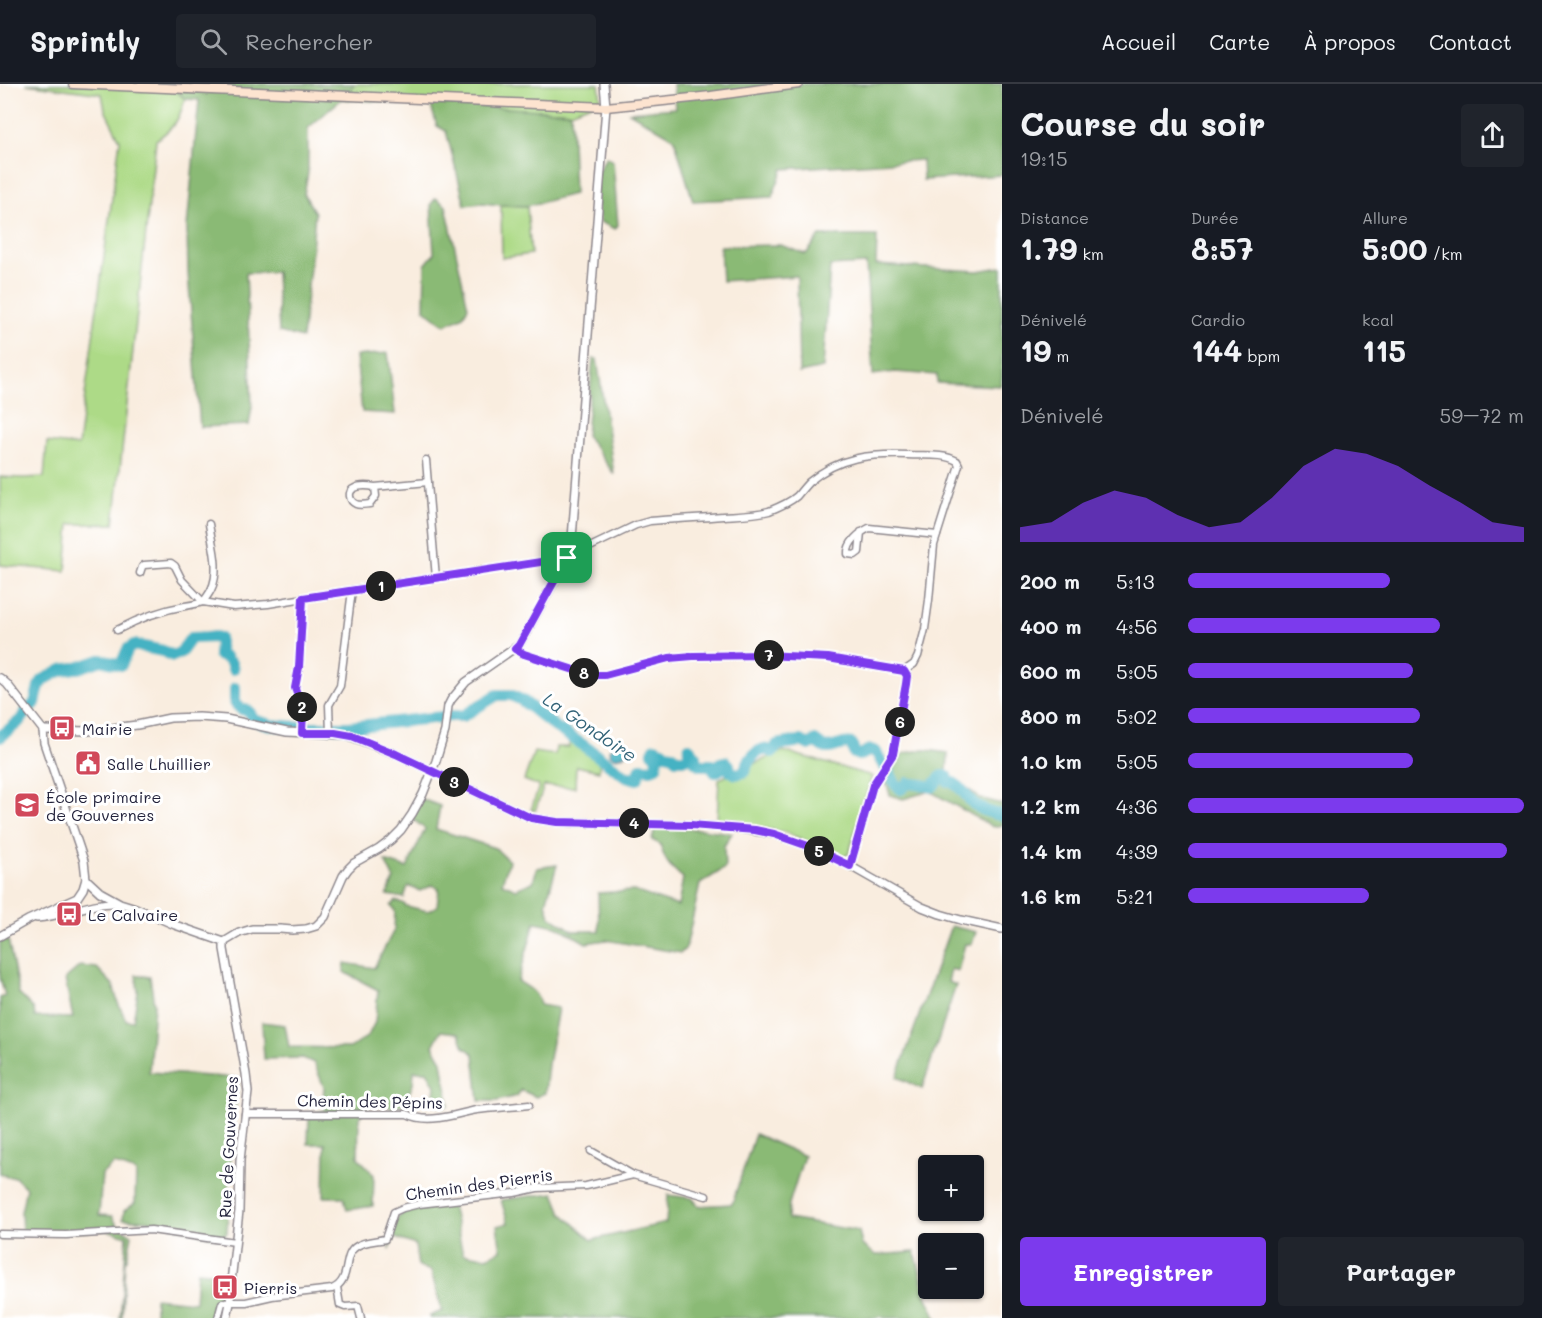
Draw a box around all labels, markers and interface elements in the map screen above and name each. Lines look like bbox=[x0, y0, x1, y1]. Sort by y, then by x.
search box bbox=[176, 14, 596, 68]
text: Sprintly bbox=[30, 23, 140, 59]
icon: search bbox=[197, 25, 230, 58]
text: Rechercher bbox=[245, 27, 373, 56]
text: Accueil bbox=[1101, 28, 1176, 55]
text: Carte bbox=[1209, 28, 1270, 55]
text: À propos bbox=[1303, 28, 1396, 55]
text: Contact bbox=[1429, 28, 1512, 55]
text: Course du soir bbox=[1020, 101, 1266, 144]
button: share bbox=[1461, 104, 1524, 167]
text: 19:15 bbox=[1020, 145, 1068, 171]
text: Distance bbox=[1020, 207, 1089, 228]
text: Durée bbox=[1191, 207, 1239, 228]
text: Allure bbox=[1362, 207, 1408, 228]
text: 1.79 bbox=[1020, 228, 1077, 268]
text: 8:57 bbox=[1191, 228, 1253, 268]
text: 5:00 bbox=[1362, 228, 1428, 268]
text: km bbox=[1077, 243, 1104, 264]
text: /km bbox=[1428, 243, 1462, 264]
text: Dénivelé bbox=[1020, 309, 1087, 330]
text: Cardio bbox=[1191, 309, 1245, 330]
text: kcal bbox=[1362, 309, 1394, 330]
text: 19 bbox=[1020, 330, 1051, 370]
text: 144 bbox=[1191, 330, 1242, 370]
text: 115 bbox=[1362, 330, 1406, 370]
text: m bbox=[1051, 345, 1069, 366]
text: bpm bbox=[1242, 345, 1280, 366]
text: Dénivelé bbox=[1020, 402, 1104, 428]
text: 59–72 m bbox=[1440, 402, 1524, 428]
pin bbox=[541, 532, 592, 583]
icon: arrive bbox=[550, 541, 583, 574]
text: 200 m bbox=[1020, 568, 1080, 594]
text: 5:13 bbox=[1116, 568, 1155, 594]
pin: 1 bbox=[366, 571, 396, 601]
text: 1 bbox=[377, 575, 385, 596]
text: 400 m bbox=[1020, 613, 1081, 639]
text: 4:56 bbox=[1116, 613, 1158, 639]
pin: 7 bbox=[754, 640, 784, 670]
text: 7 bbox=[765, 644, 773, 665]
pin: 8 bbox=[569, 658, 599, 688]
text: 600 m bbox=[1020, 658, 1081, 684]
text: 5:05 bbox=[1116, 658, 1158, 684]
text: 8 bbox=[579, 662, 589, 683]
water label: La Gondoire bbox=[538, 687, 642, 767]
pin: 2 bbox=[287, 692, 317, 722]
text: 2 bbox=[298, 696, 306, 717]
text: 800 m bbox=[1020, 703, 1081, 729]
text: 5:02 bbox=[1116, 703, 1157, 729]
pin: 6 bbox=[885, 707, 915, 737]
text: 6 bbox=[895, 711, 905, 732]
bus stop icon: Mairie bbox=[47, 713, 77, 743]
place label: Mairie bbox=[82, 718, 132, 739]
public building icon: Salle Lhuillier bbox=[73, 748, 103, 778]
text: 1.0 km bbox=[1020, 748, 1082, 774]
text: 5:05 bbox=[1116, 748, 1158, 774]
place label: Salle Lhuillier bbox=[107, 753, 211, 774]
pin: 3 bbox=[439, 767, 469, 797]
text: 3 bbox=[449, 771, 459, 792]
place label: École primaire de Gouvernes bbox=[46, 786, 161, 825]
school or university icon: École primaire de Gouvernes bbox=[12, 790, 42, 820]
text: 1.2 km bbox=[1020, 793, 1080, 819]
text: 4:36 bbox=[1116, 793, 1158, 819]
pin: 4 bbox=[619, 808, 649, 838]
text: 4 bbox=[629, 812, 639, 833]
pin: 5 bbox=[804, 836, 834, 866]
text: 1.4 km bbox=[1020, 838, 1082, 864]
text: 4:39 bbox=[1116, 838, 1157, 864]
text: 5 bbox=[814, 840, 824, 861]
text: 1.6 km bbox=[1020, 883, 1081, 909]
text: 5:21 bbox=[1116, 883, 1154, 909]
bus stop icon: Le Calvaire bbox=[54, 899, 84, 929]
place label: Le Calvaire bbox=[88, 904, 178, 925]
street label: Rue de Gouvernes bbox=[214, 1075, 242, 1219]
street label: Chemin des Pépins bbox=[297, 1089, 443, 1113]
map controls bbox=[918, 1155, 984, 1299]
button: + bbox=[918, 1155, 984, 1221]
street label: Chemin des Pierris bbox=[404, 1163, 554, 1205]
button: − bbox=[918, 1233, 984, 1299]
button: Enregistrer bbox=[1020, 1237, 1266, 1306]
button: Partager bbox=[1278, 1237, 1524, 1306]
bus stop icon: Pierris bbox=[210, 1272, 240, 1302]
place label: Pierris bbox=[244, 1277, 297, 1298]

